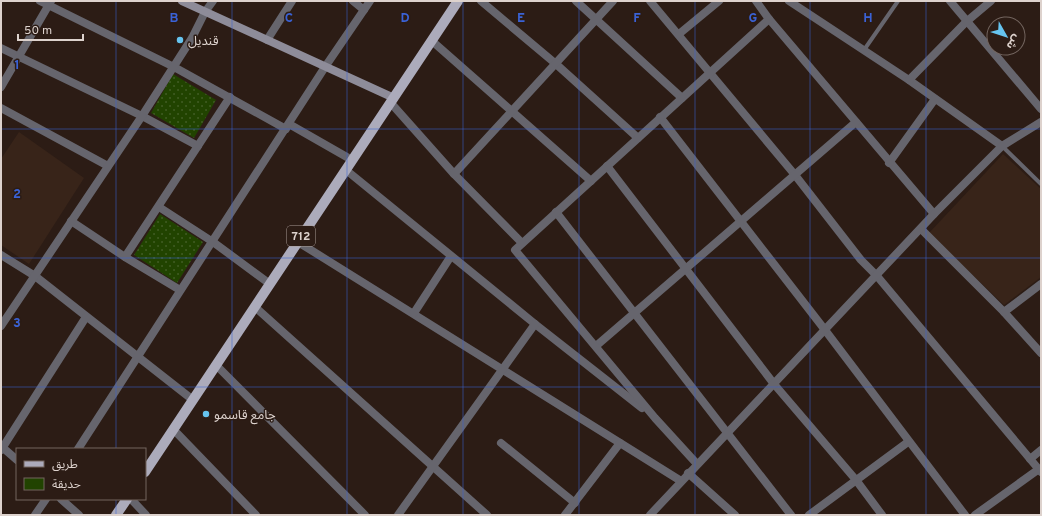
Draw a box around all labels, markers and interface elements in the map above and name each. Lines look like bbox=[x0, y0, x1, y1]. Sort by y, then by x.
text: B bbox=[170, 11, 179, 27]
text: C bbox=[285, 11, 293, 27]
text: D bbox=[400, 11, 410, 27]
text: E bbox=[517, 11, 525, 27]
text: F bbox=[633, 11, 641, 27]
text: G bbox=[749, 11, 758, 27]
text: H bbox=[863, 11, 873, 27]
scale bar bbox=[18, 16, 83, 42]
north arrow bbox=[986, 16, 1026, 56]
text: 50 m bbox=[24, 23, 52, 39]
text: ش bbox=[1003, 31, 1023, 52]
place label: قنديل bbox=[188, 34, 219, 50]
marker: قنديل bbox=[175, 35, 185, 45]
text: 1 bbox=[14, 58, 20, 74]
text: 2 bbox=[13, 187, 21, 203]
road number: 712 bbox=[287, 226, 315, 246]
text: 3 bbox=[13, 316, 21, 332]
place label: جامع قاسمو bbox=[214, 408, 276, 425]
marker: جامع قاسمو bbox=[201, 409, 211, 419]
legend bbox=[16, 448, 146, 500]
text: طريق bbox=[52, 457, 78, 473]
text: حديقة bbox=[52, 477, 81, 493]

